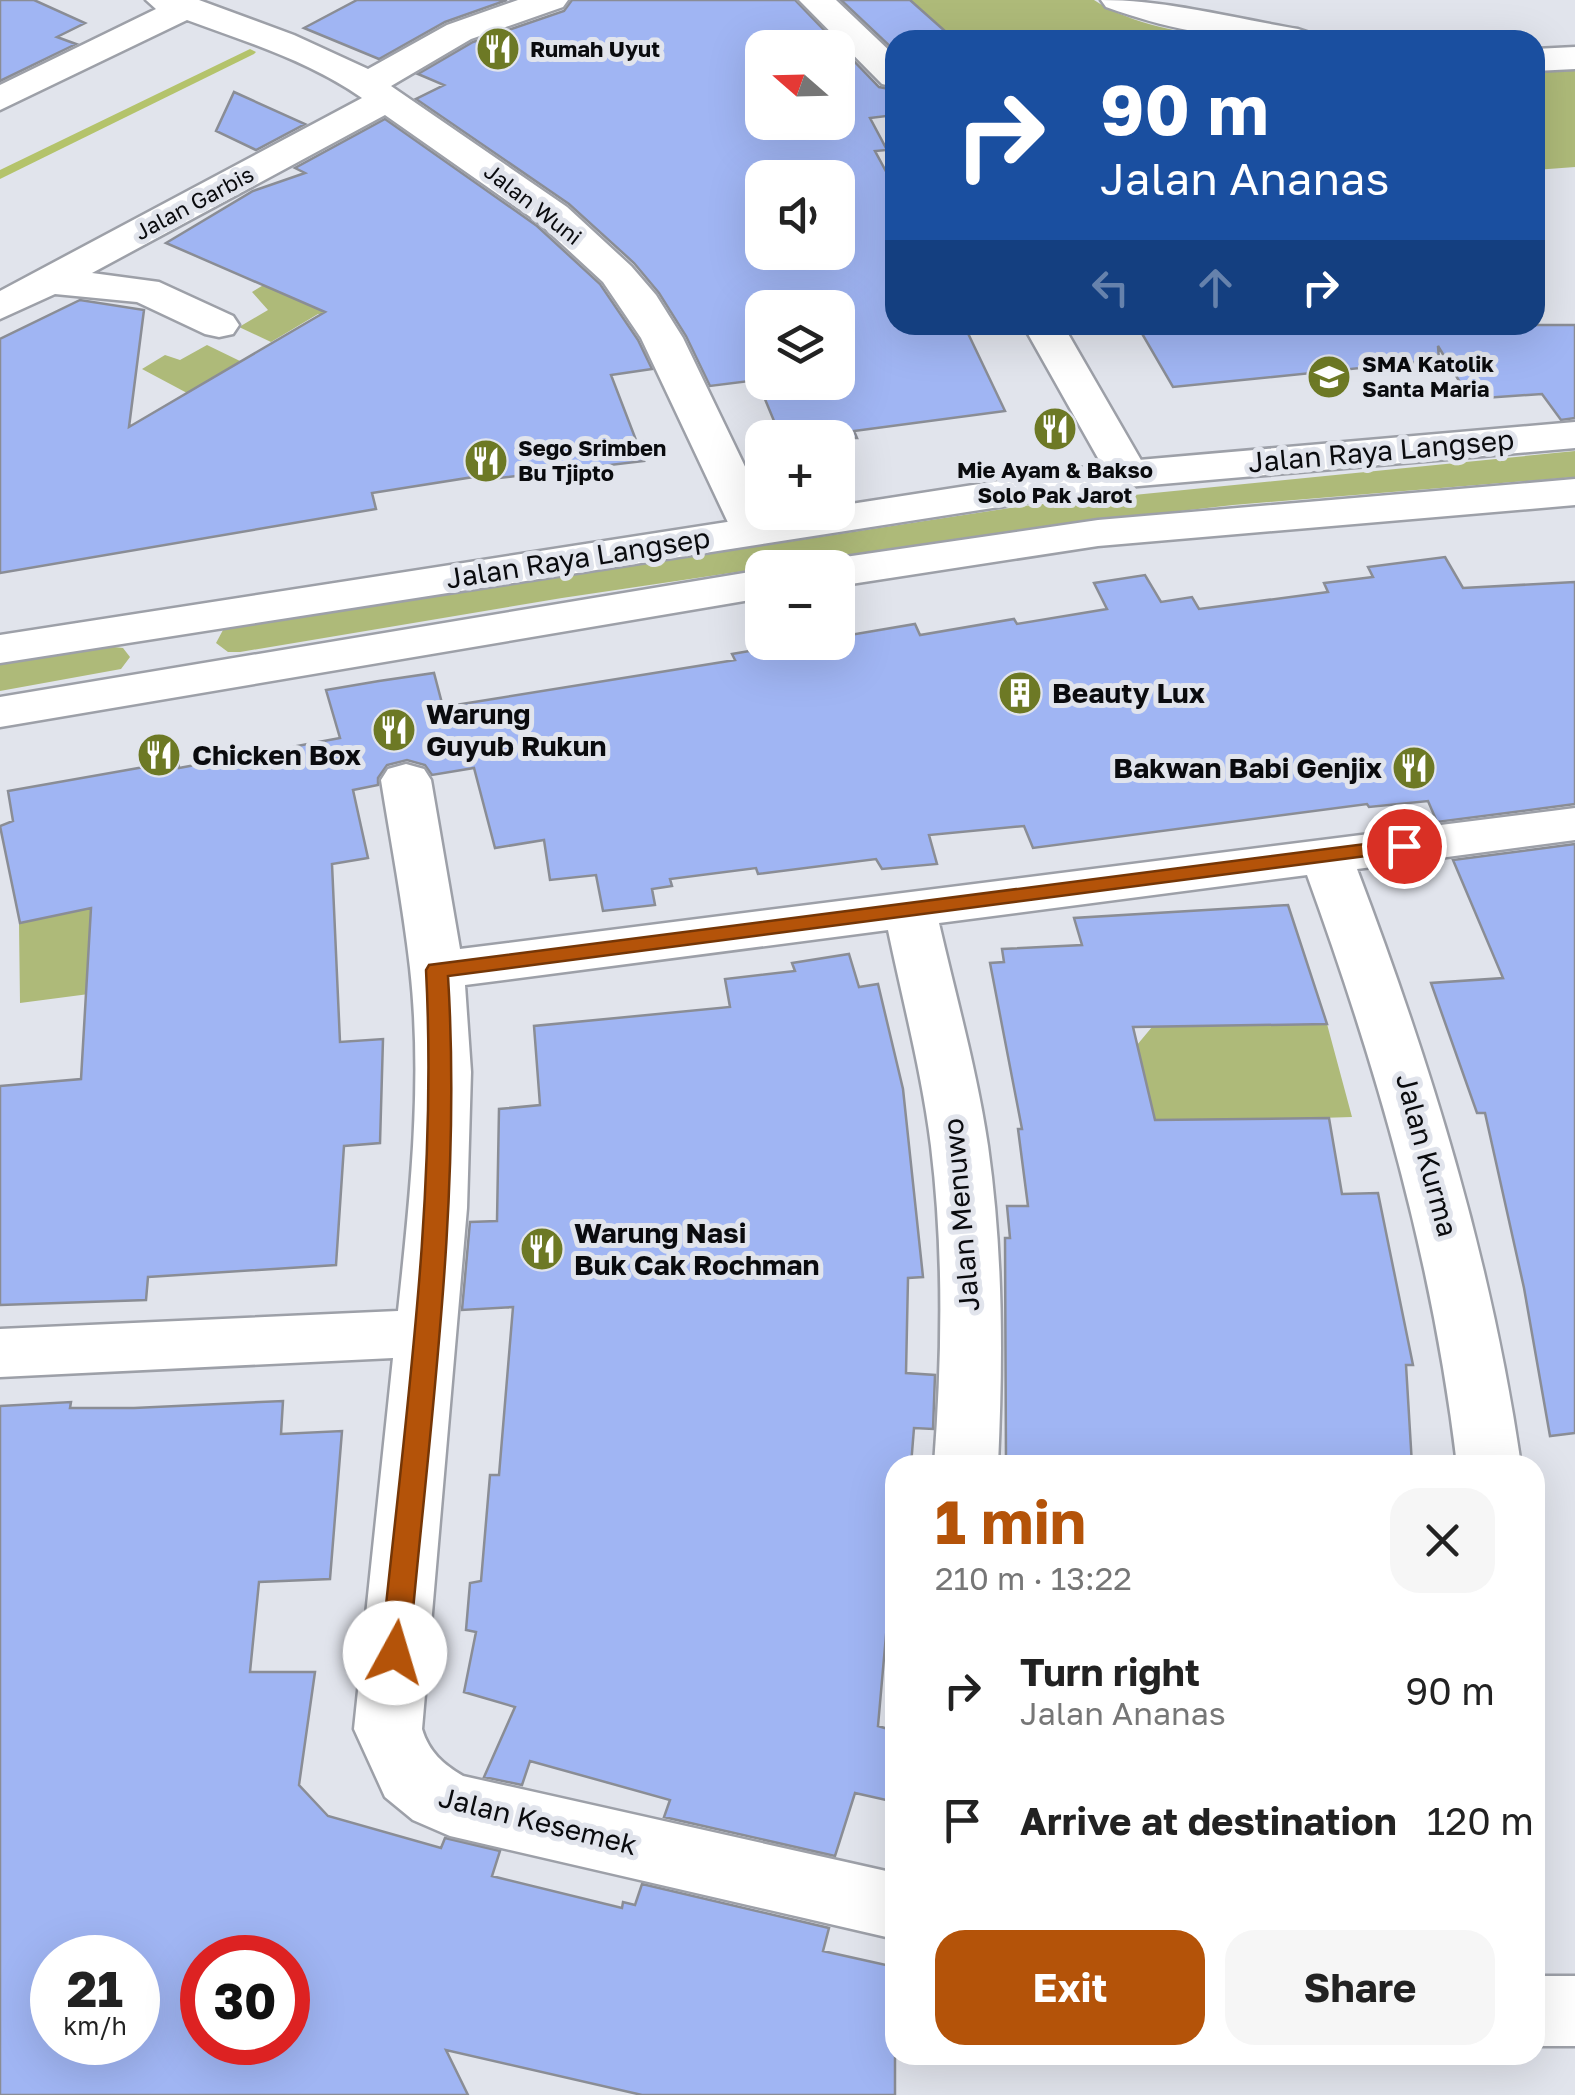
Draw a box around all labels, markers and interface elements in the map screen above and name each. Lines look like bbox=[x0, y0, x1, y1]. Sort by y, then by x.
restaurant icon: Rumah Uyut bbox=[475, 26, 521, 72]
north arrow bbox=[745, 30, 855, 140]
map controls bbox=[745, 30, 855, 660]
place label: Rumah Uyut bbox=[530, 35, 660, 62]
text: 90 m bbox=[1100, 66, 1269, 150]
icon: right bbox=[935, 70, 1065, 200]
text: Jalan Ananas bbox=[1100, 151, 1389, 205]
street label: Jalan Wuni bbox=[479, 157, 588, 250]
street label: Jalan Garbis bbox=[130, 160, 258, 245]
button: sound bbox=[745, 160, 855, 270]
icon: left bbox=[1083, 260, 1138, 315]
icon: ahead bbox=[1188, 260, 1243, 315]
icon: right bbox=[1293, 260, 1348, 315]
button: layers bbox=[745, 290, 855, 400]
place label: SMA Katolik Santa Maria bbox=[1362, 350, 1494, 402]
school or university icon: SMA Katolik Santa Maria bbox=[1306, 354, 1352, 400]
restaurant icon: Mie Ayam & Bakso Solo Pak Jarot bbox=[1032, 406, 1078, 452]
button: + bbox=[745, 420, 855, 530]
street label: Jalan Raya Langsep bbox=[1247, 422, 1515, 479]
place label: Sego Srimben Bu Tjipto bbox=[518, 434, 666, 486]
restaurant icon: Sego Srimben Bu Tjipto bbox=[463, 438, 509, 484]
place label: Mie Ayam & Bakso Solo Pak Jarot bbox=[957, 456, 1153, 508]
street label: Jalan Raya Langsep bbox=[444, 520, 712, 595]
button: − bbox=[745, 550, 855, 660]
building icon: Beauty Lux bbox=[997, 670, 1043, 716]
place label: Beauty Lux bbox=[1052, 676, 1205, 709]
place label: Warung Guyub Rukun bbox=[426, 697, 606, 762]
restaurant icon: Warung Guyub Rukun bbox=[371, 707, 417, 753]
restaurant icon: Chicken Box bbox=[136, 732, 182, 778]
place label: Chicken Box bbox=[192, 738, 361, 771]
restaurant icon: Bakwan Babi Genjix bbox=[1391, 745, 1437, 791]
place label: Bakwan Babi Genjix bbox=[1113, 751, 1382, 784]
pin bbox=[1362, 804, 1447, 889]
icon: arrive bbox=[1377, 819, 1432, 874]
street label: Jalan Kurma bbox=[1390, 1070, 1465, 1240]
street label: Jalan Menuwo bbox=[936, 1117, 985, 1313]
place label: Warung Nasi Buk Cak Rochman bbox=[574, 1216, 820, 1281]
restaurant icon: Warung Nasi Buk Cak Rochman bbox=[519, 1226, 565, 1272]
text: 1 min bbox=[935, 1485, 1086, 1557]
button: close bbox=[1390, 1488, 1495, 1593]
text: 210 m · 13:22 bbox=[935, 1559, 1132, 1597]
position arrow bbox=[343, 1601, 447, 1705]
text: Turn right bbox=[1020, 1649, 1200, 1694]
icon: right bbox=[935, 1663, 990, 1718]
text: 90 m bbox=[1405, 1668, 1495, 1713]
text: Jalan Ananas bbox=[1020, 1694, 1226, 1732]
street label: Jalan Kesemek bbox=[436, 1780, 641, 1861]
icon: arrive bbox=[935, 1793, 990, 1848]
text: Arrive at destination bbox=[1020, 1798, 1397, 1843]
text: 120 m bbox=[1427, 1798, 1534, 1843]
button: Exit bbox=[935, 1930, 1205, 2045]
button: Share bbox=[1225, 1930, 1495, 2045]
speed limit sign: 30 bbox=[180, 1935, 310, 2065]
text: 21 bbox=[67, 1958, 123, 2018]
text: km/h bbox=[63, 2010, 127, 2041]

